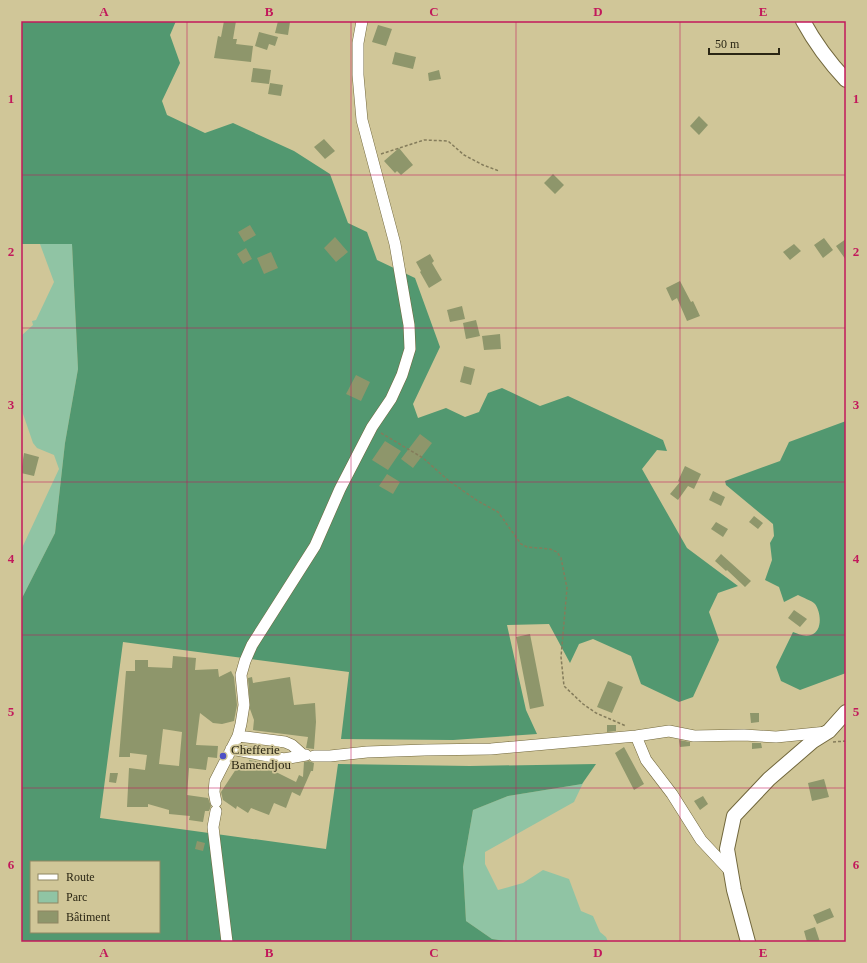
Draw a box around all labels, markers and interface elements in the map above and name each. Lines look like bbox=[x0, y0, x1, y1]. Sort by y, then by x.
text: A bbox=[99, 4, 109, 19]
text: B bbox=[265, 4, 274, 19]
text: C bbox=[429, 4, 439, 19]
text: D bbox=[593, 4, 603, 19]
text: E bbox=[759, 4, 767, 19]
scale bar bbox=[709, 30, 779, 56]
text: 50 m bbox=[715, 37, 740, 51]
text: 1 bbox=[8, 91, 14, 106]
text: 1 bbox=[853, 91, 859, 106]
text: 2 bbox=[8, 244, 14, 259]
text: 2 bbox=[853, 244, 859, 259]
text: 3 bbox=[8, 397, 15, 412]
text: 3 bbox=[853, 397, 860, 412]
text: 4 bbox=[8, 551, 15, 566]
text: 4 bbox=[853, 551, 860, 566]
text: 5 bbox=[8, 704, 15, 719]
text: 5 bbox=[853, 704, 860, 719]
place label: Chefferie Bamendjou bbox=[231, 742, 291, 772]
marker: Chefferie Bamendjou bbox=[218, 751, 228, 761]
text: 6 bbox=[8, 857, 15, 872]
text: 6 bbox=[853, 857, 860, 872]
legend bbox=[30, 861, 160, 933]
text: Route bbox=[66, 870, 95, 884]
text: Parc bbox=[66, 890, 87, 904]
text: Bâtiment bbox=[66, 910, 111, 924]
text: A bbox=[99, 945, 109, 960]
text: B bbox=[265, 945, 274, 960]
text: C bbox=[429, 945, 439, 960]
text: D bbox=[593, 945, 603, 960]
text: E bbox=[759, 945, 767, 960]

